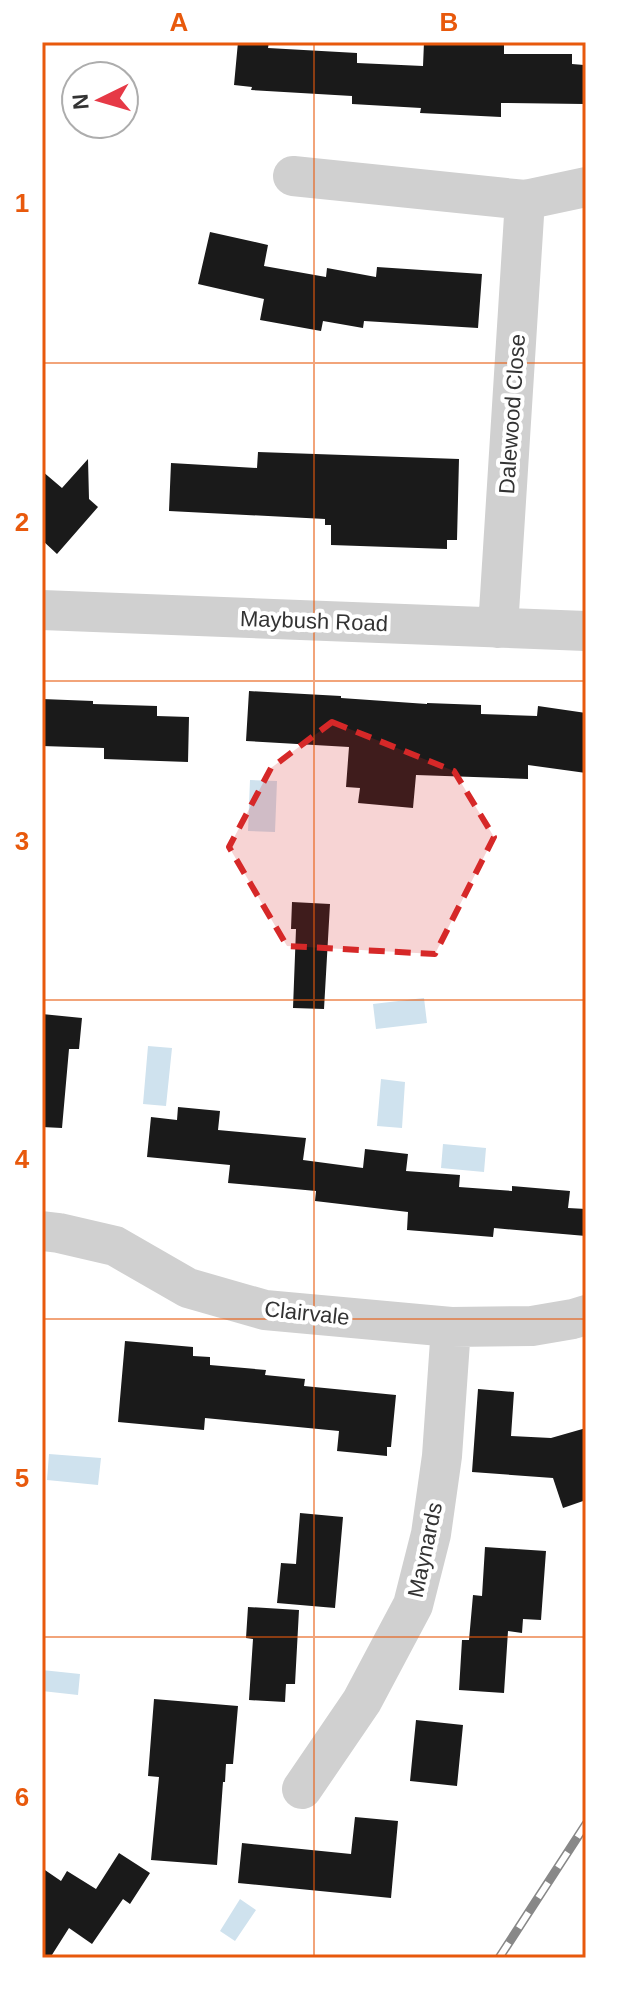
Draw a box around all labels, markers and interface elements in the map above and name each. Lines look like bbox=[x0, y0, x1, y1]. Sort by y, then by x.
text: A bbox=[170, 7, 189, 37]
text: B bbox=[440, 7, 458, 37]
north arrow bbox=[60, 60, 140, 140]
text: N bbox=[67, 93, 94, 111]
text: 1 bbox=[15, 188, 29, 218]
street label: Dalewood Close bbox=[494, 333, 530, 495]
text: 2 bbox=[15, 507, 29, 537]
street label: Maybush Road bbox=[240, 606, 388, 636]
text: 3 bbox=[15, 826, 29, 856]
text: 4 bbox=[15, 1144, 30, 1174]
street label: Clairvale bbox=[263, 1296, 351, 1330]
text: 5 bbox=[15, 1463, 29, 1493]
street label: Maynards bbox=[403, 1500, 447, 1600]
text: 6 bbox=[15, 1782, 29, 1812]

